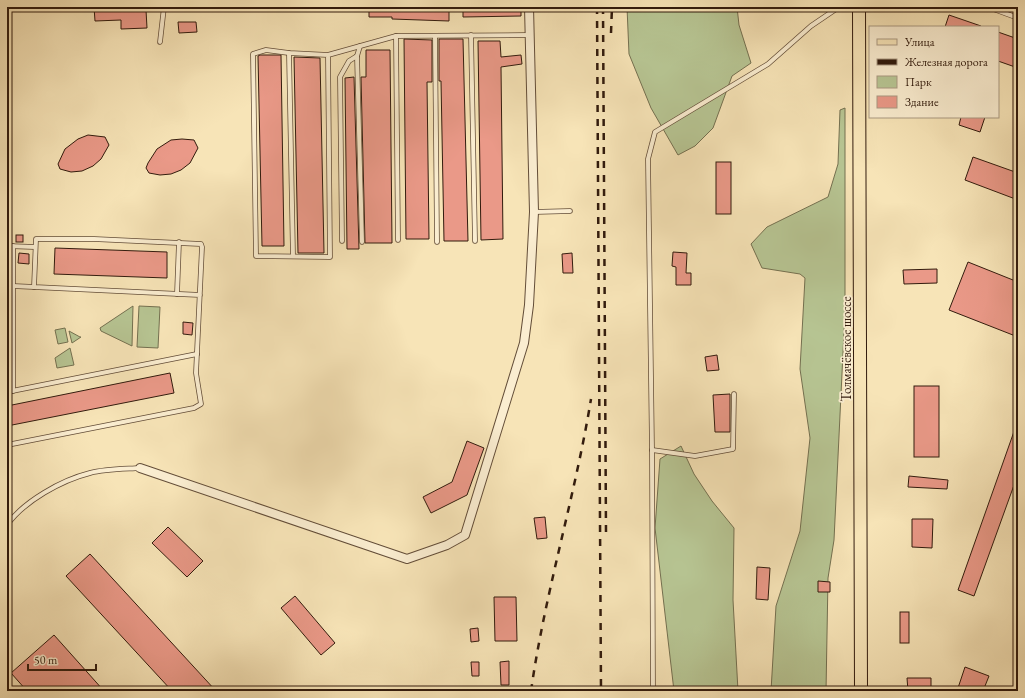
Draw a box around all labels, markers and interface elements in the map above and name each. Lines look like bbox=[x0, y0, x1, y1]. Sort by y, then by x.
legend bbox=[869, 26, 999, 118]
text: Улица bbox=[904, 34, 935, 50]
text: Железная дорога bbox=[904, 54, 988, 70]
text: Парк bbox=[905, 74, 932, 90]
text: Здание bbox=[905, 94, 939, 110]
street label: Толмачёвское шоссе bbox=[838, 297, 855, 401]
scale bar bbox=[28, 646, 96, 672]
text: 50 m bbox=[34, 652, 58, 668]

